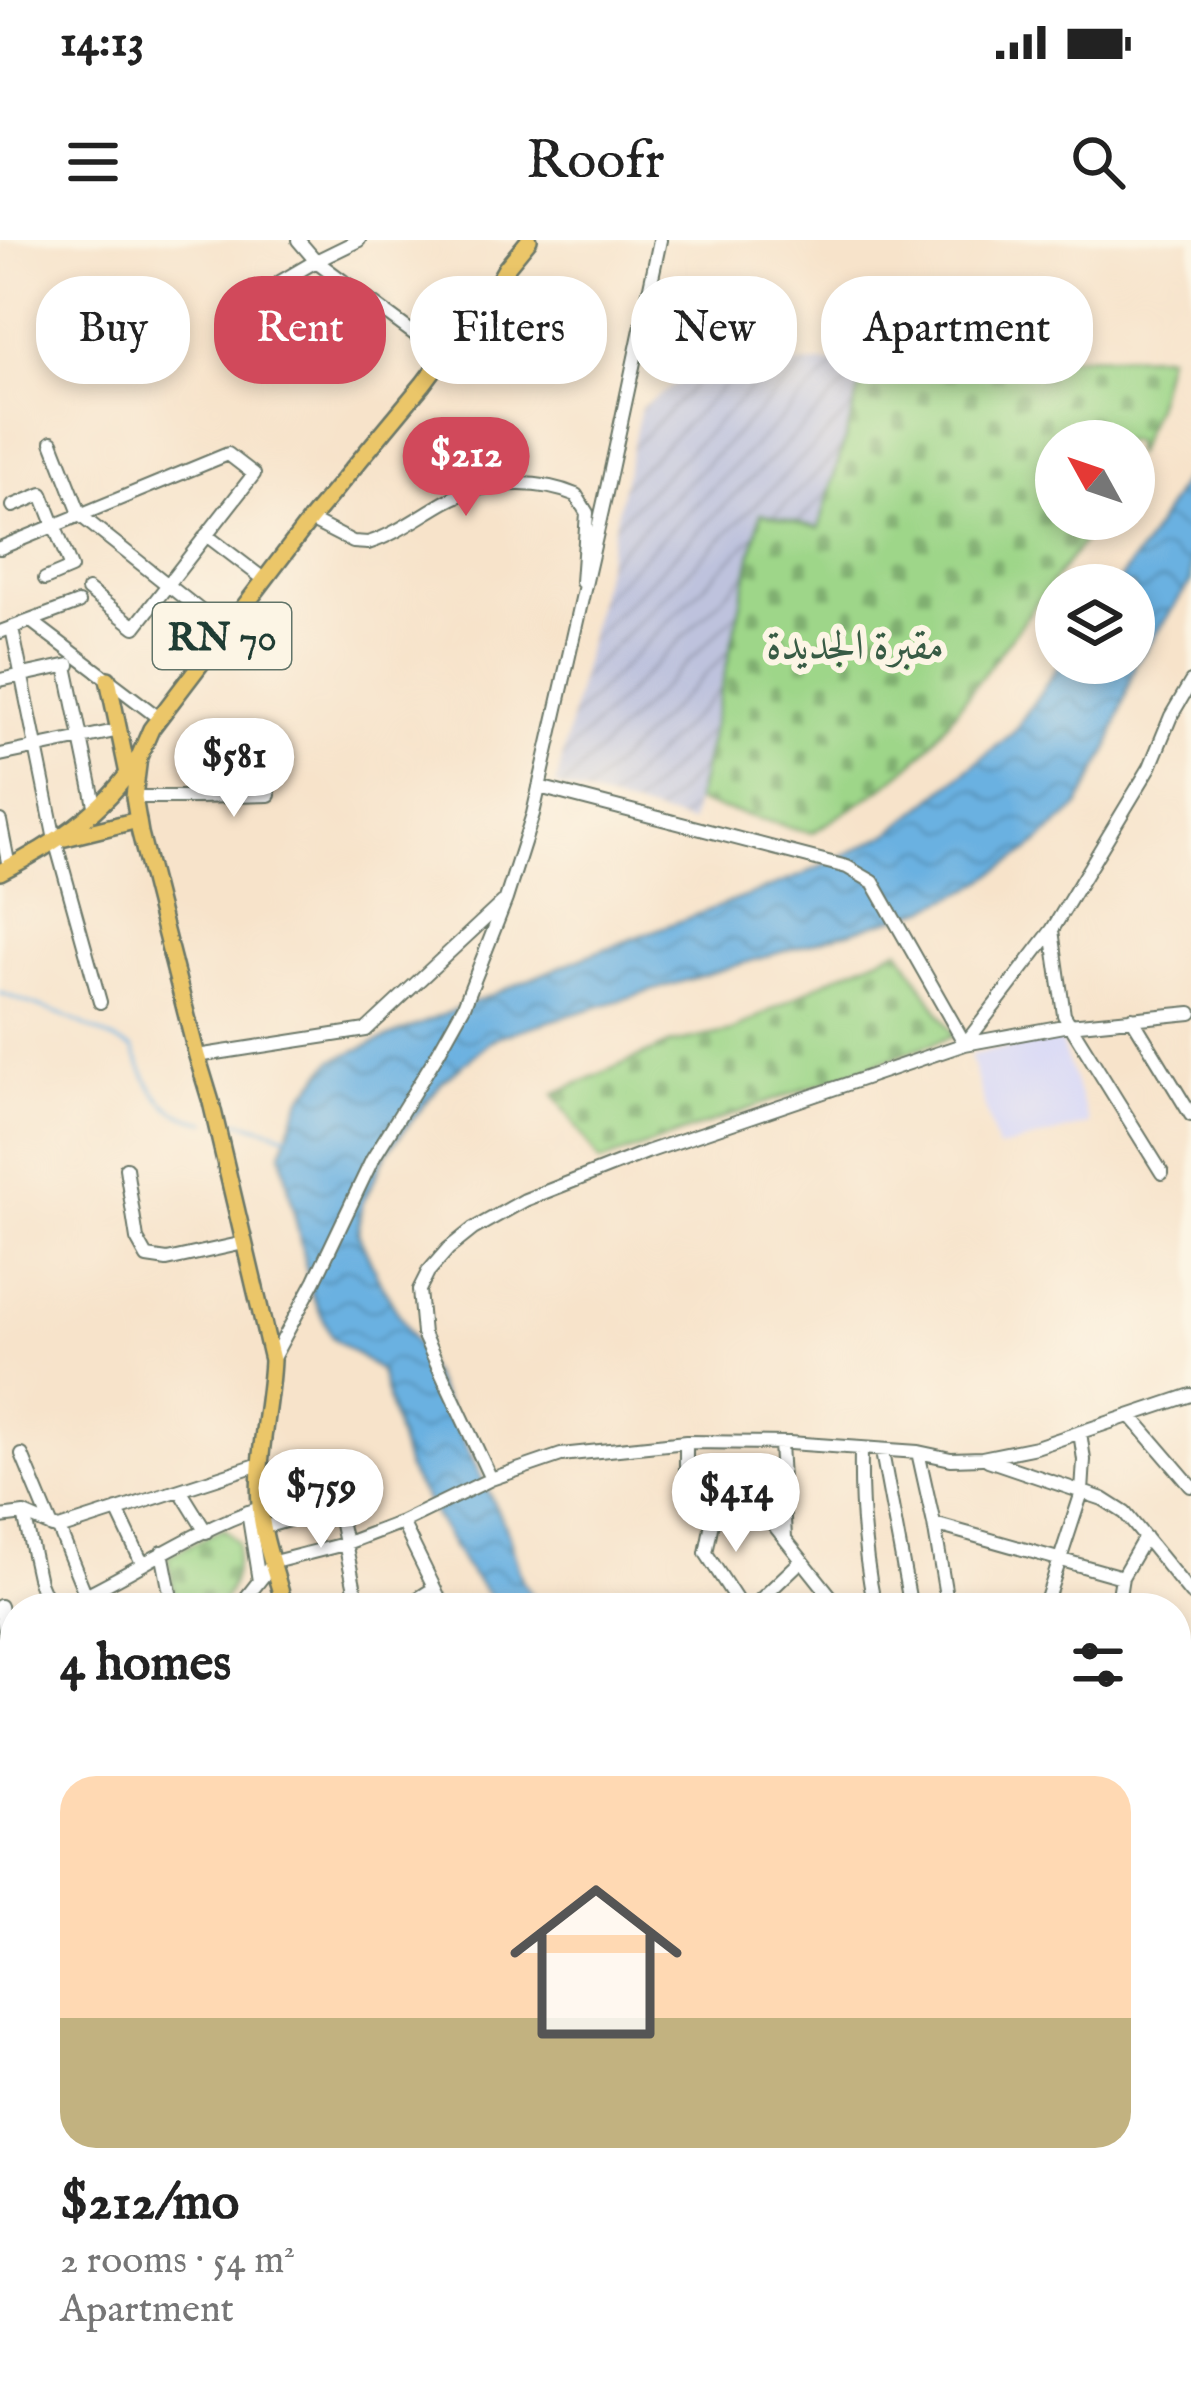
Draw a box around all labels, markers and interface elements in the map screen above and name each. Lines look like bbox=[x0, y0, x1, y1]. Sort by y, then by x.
text: 14:13 bbox=[60, 14, 144, 71]
text: Roofr bbox=[526, 128, 665, 197]
icon: menu bbox=[60, 129, 126, 195]
icon: search bbox=[1065, 129, 1131, 195]
chip: Buy bbox=[36, 276, 190, 384]
chip: Rent bbox=[214, 276, 386, 384]
chip: Filters bbox=[410, 276, 607, 384]
chip: New bbox=[631, 276, 797, 384]
chip: Apartment bbox=[821, 276, 1093, 384]
pin: $212 bbox=[395, 417, 537, 519]
north arrow bbox=[1035, 420, 1155, 540]
map controls bbox=[1035, 420, 1155, 684]
text: $212 bbox=[430, 431, 502, 480]
button: layers bbox=[1035, 564, 1155, 684]
road number: RN 70 bbox=[153, 603, 291, 669]
park label: مقبرة الجديدة bbox=[766, 621, 944, 674]
pin: $581 bbox=[163, 718, 305, 820]
text: $581 bbox=[201, 732, 267, 781]
pin: $759 bbox=[250, 1449, 392, 1551]
pin: $414 bbox=[665, 1453, 807, 1555]
text: $759 bbox=[286, 1463, 357, 1512]
text: $414 bbox=[699, 1467, 773, 1516]
icon: filters bbox=[1065, 1632, 1131, 1698]
text: 4 homes bbox=[60, 1633, 231, 1698]
icon: home bbox=[488, 1854, 704, 2070]
text: $212/mo bbox=[60, 2172, 239, 2237]
text: 2 rooms · 54 m² bbox=[60, 2237, 295, 2286]
text: Apartment bbox=[60, 2286, 234, 2335]

